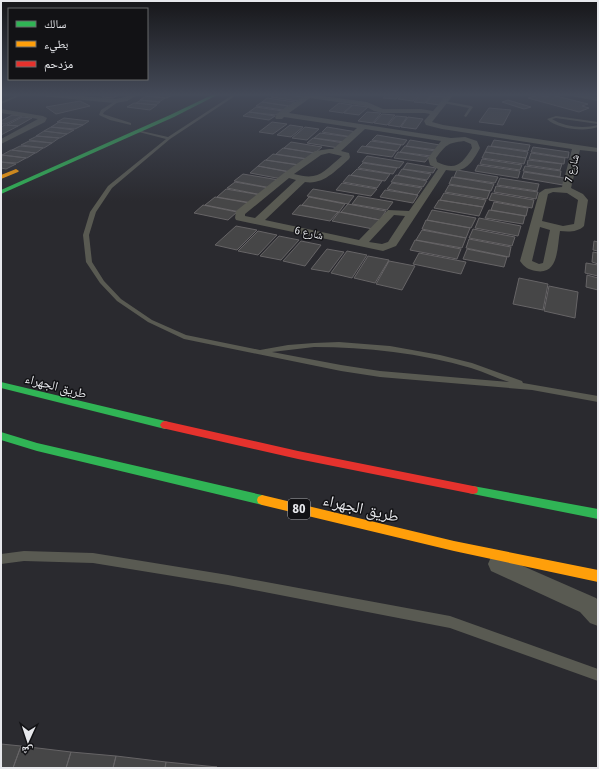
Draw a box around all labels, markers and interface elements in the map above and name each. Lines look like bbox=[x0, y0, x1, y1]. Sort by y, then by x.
legend bbox=[8, 8, 148, 80]
text: سالك bbox=[44, 17, 66, 31]
text: بطيء bbox=[44, 37, 68, 54]
text: مزدحم bbox=[44, 57, 73, 72]
street label: شارع 7 bbox=[562, 153, 582, 183]
street label: شارع 6 bbox=[293, 224, 325, 242]
street label: طريق الجهراء bbox=[23, 371, 88, 402]
street label: طريق الجهراء bbox=[321, 490, 401, 527]
road number: 80 bbox=[288, 499, 310, 519]
north arrow bbox=[8, 721, 48, 761]
text: ش bbox=[21, 743, 34, 757]

